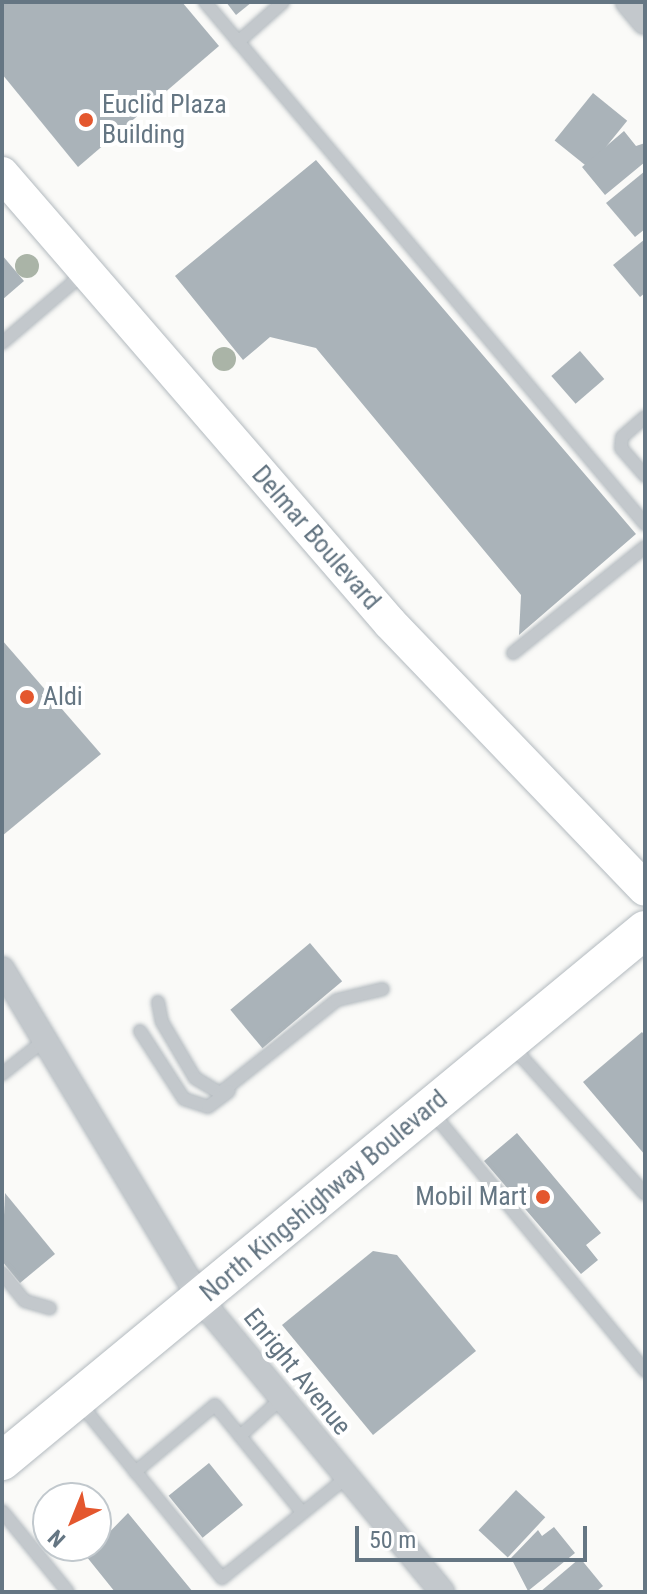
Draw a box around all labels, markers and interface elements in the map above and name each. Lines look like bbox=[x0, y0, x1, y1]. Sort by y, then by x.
place label: Euclid Plaza Building bbox=[102, 89, 227, 150]
marker: Euclid Plaza Building bbox=[77, 111, 95, 129]
street label: Delmar Boulevard bbox=[245, 460, 387, 616]
place label: Aldi bbox=[43, 681, 83, 713]
marker: Aldi bbox=[18, 688, 36, 706]
street label: North Kingshighway Boulevard bbox=[194, 1083, 454, 1309]
place label: Mobil Mart bbox=[415, 1181, 527, 1213]
marker: Mobil Mart bbox=[534, 1188, 552, 1206]
street label: Enright Avenue bbox=[237, 1303, 357, 1441]
north arrow bbox=[32, 1482, 112, 1562]
scale bar bbox=[359, 1510, 591, 1560]
text: N bbox=[43, 1525, 70, 1552]
text: 50 m bbox=[369, 1526, 416, 1554]

